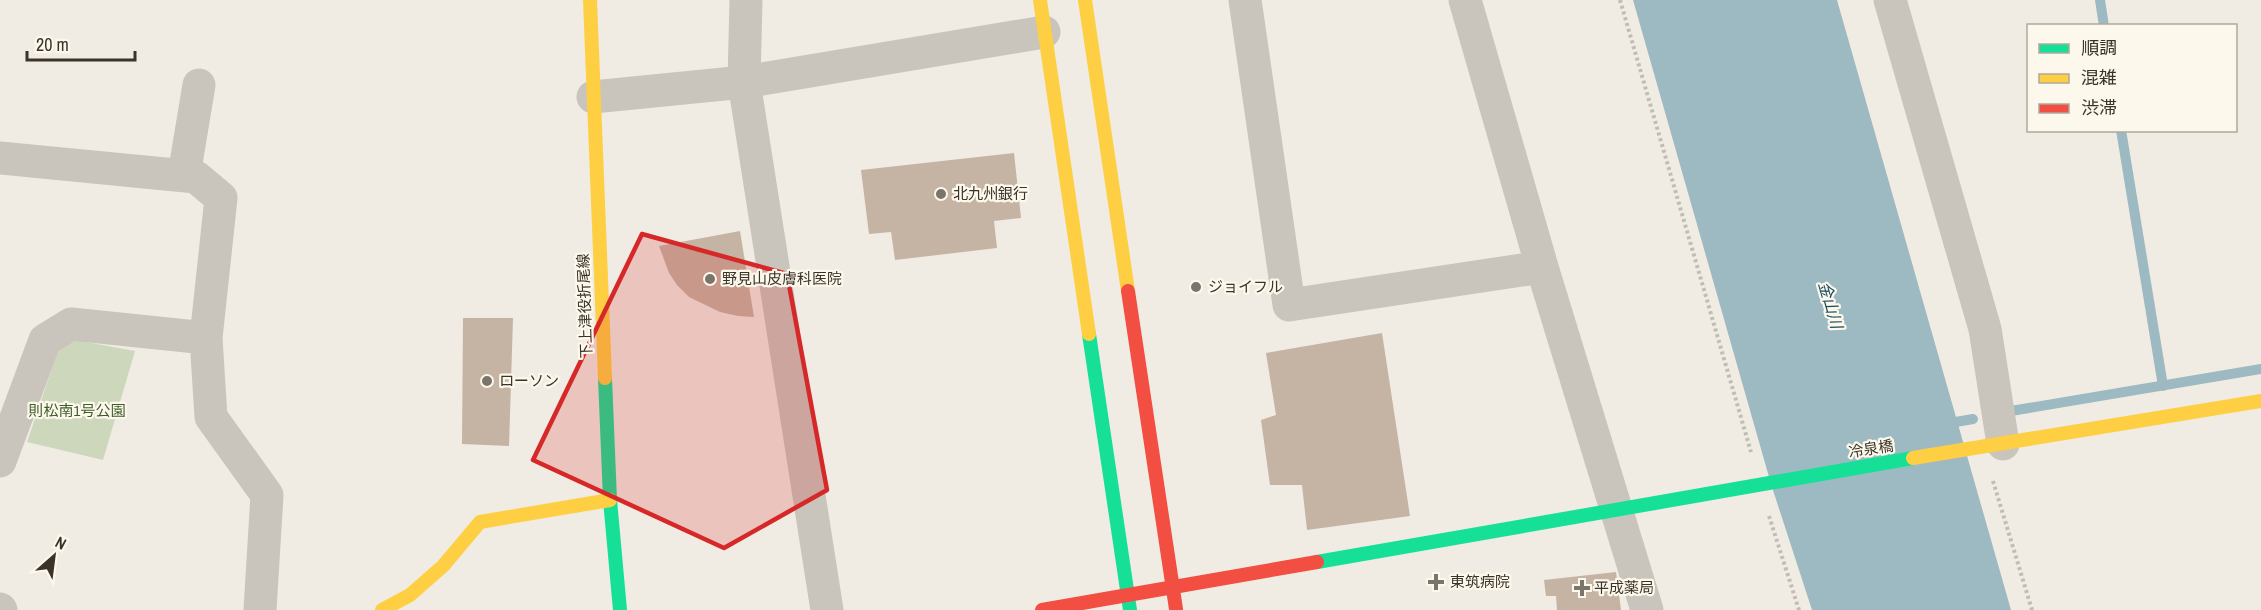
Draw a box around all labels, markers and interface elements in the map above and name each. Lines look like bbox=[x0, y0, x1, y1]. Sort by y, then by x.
scale bar bbox=[27, 24, 135, 62]
legend bbox=[2027, 24, 2237, 132]
text: 20 m bbox=[36, 32, 69, 57]
text: 順調 bbox=[2081, 35, 2117, 60]
text: 混雑 bbox=[2081, 65, 2117, 90]
text: 渋滞 bbox=[2081, 95, 2117, 120]
place label: 北九州銀行 bbox=[953, 183, 1028, 204]
marker: 北九州銀行 bbox=[934, 187, 948, 201]
street label: 下上津役折尾線 bbox=[572, 253, 597, 359]
place label: 野見山皮膚科医院 bbox=[722, 268, 842, 289]
marker: 野見山皮膚科医院 bbox=[703, 272, 717, 286]
place label: ジョイフル bbox=[1208, 276, 1283, 297]
water label: 金山川 bbox=[1814, 279, 1849, 333]
marker: ジョイフル bbox=[1189, 280, 1203, 294]
place label: ローソン bbox=[499, 370, 559, 391]
marker: ローソン bbox=[480, 374, 494, 388]
park label: 則松南1号公園 bbox=[29, 400, 125, 421]
street label: 冷泉橋 bbox=[1847, 435, 1895, 462]
north arrow bbox=[24, 526, 84, 586]
text: N bbox=[52, 531, 70, 555]
place label: 東筑病院 bbox=[1450, 571, 1510, 592]
marker: 東筑病院 bbox=[1427, 573, 1445, 591]
place label: 平成薬局 bbox=[1594, 577, 1654, 598]
marker: 平成薬局 bbox=[1575, 581, 1589, 595]

